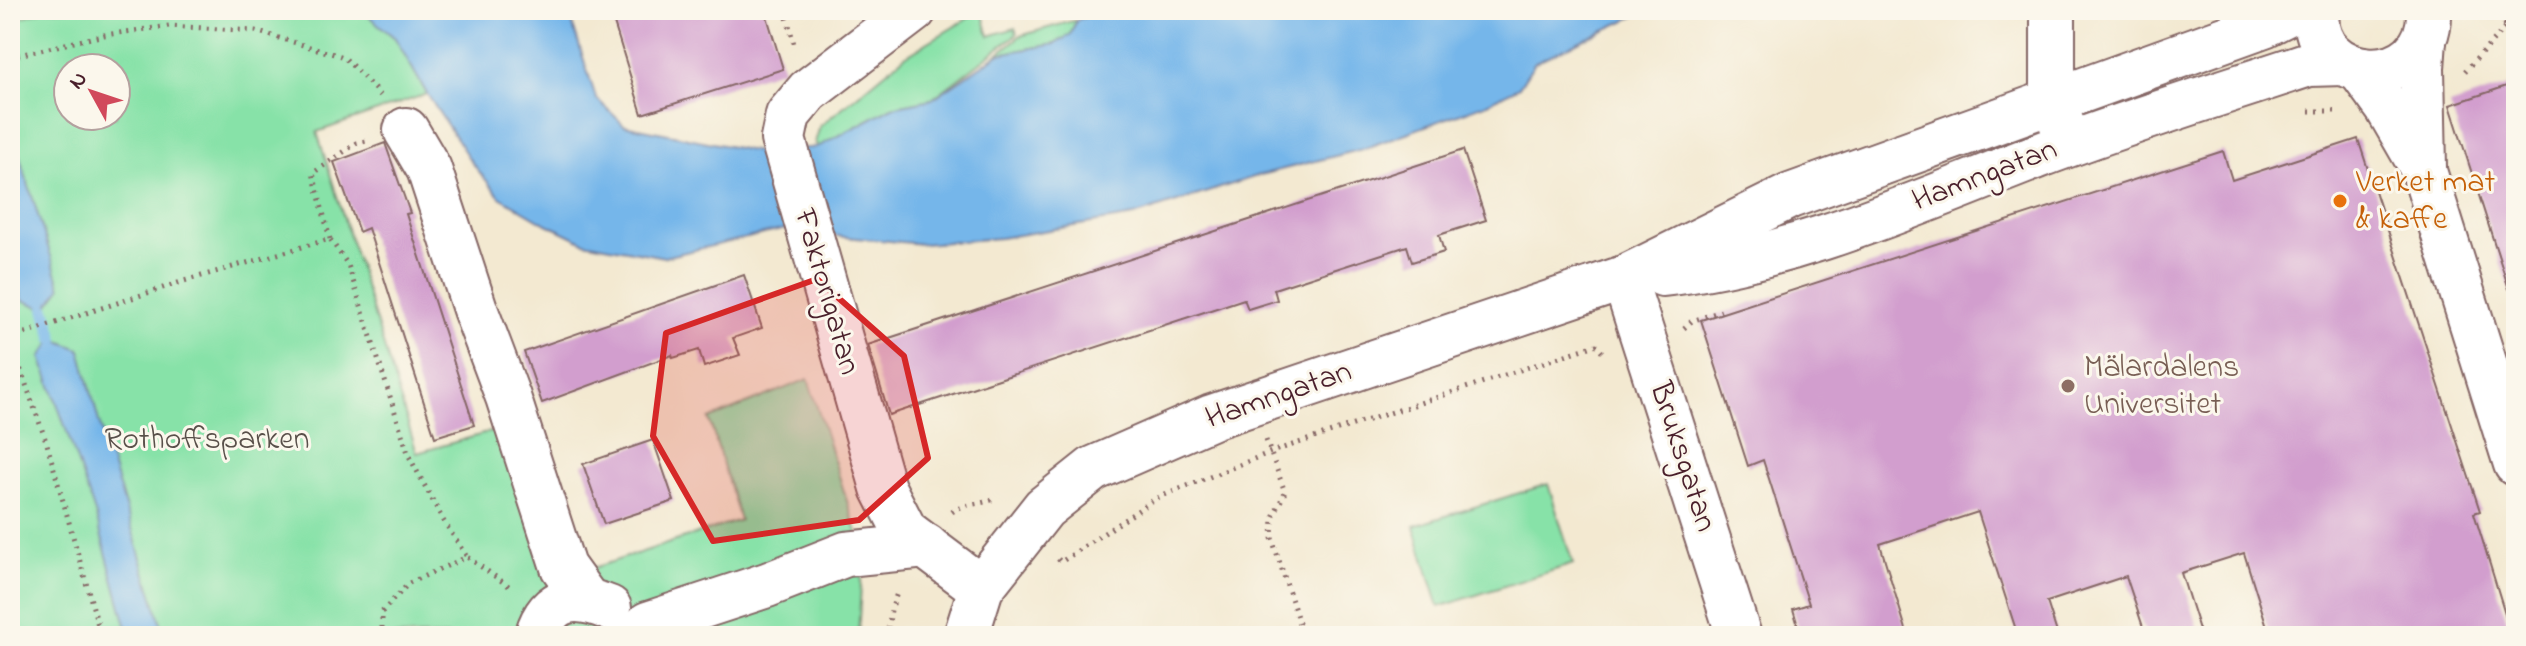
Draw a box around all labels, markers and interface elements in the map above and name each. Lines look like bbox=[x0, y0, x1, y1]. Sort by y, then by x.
north arrow bbox=[52, 52, 132, 132]
text: N bbox=[62, 65, 96, 97]
street label: Hamngatan bbox=[1906, 127, 2064, 225]
place label: Verket mat & kaffe bbox=[2355, 160, 2496, 244]
marker: Verket mat & kaffe bbox=[2331, 192, 2349, 210]
street label: Faktorigatan bbox=[780, 203, 872, 380]
place label: Mälardalens Universitet bbox=[2084, 345, 2239, 429]
street label: Hamngatan bbox=[1200, 349, 1358, 443]
street label: Bruksgatan bbox=[1635, 375, 1728, 538]
marker: Mälardalens Universitet bbox=[2059, 377, 2077, 395]
park label: Rothoffsparken bbox=[105, 417, 309, 464]

